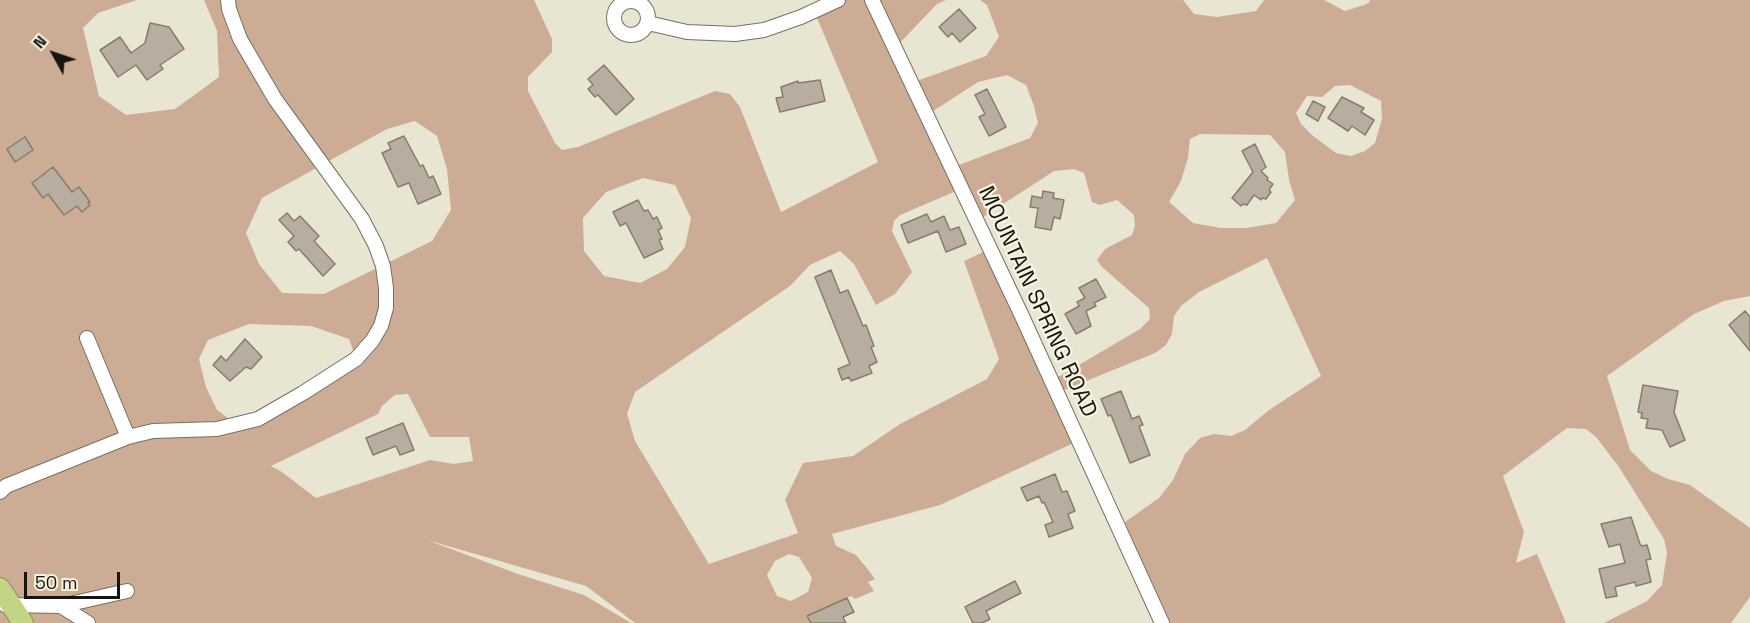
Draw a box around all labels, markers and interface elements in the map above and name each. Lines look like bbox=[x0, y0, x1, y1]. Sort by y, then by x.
north arrow bbox=[24, 24, 84, 84]
text: N bbox=[28, 31, 51, 53]
street label: MOUNTAIN SPRING ROAD bbox=[972, 183, 1102, 421]
scale bar bbox=[27, 560, 123, 598]
text: 50 m bbox=[35, 571, 77, 594]

